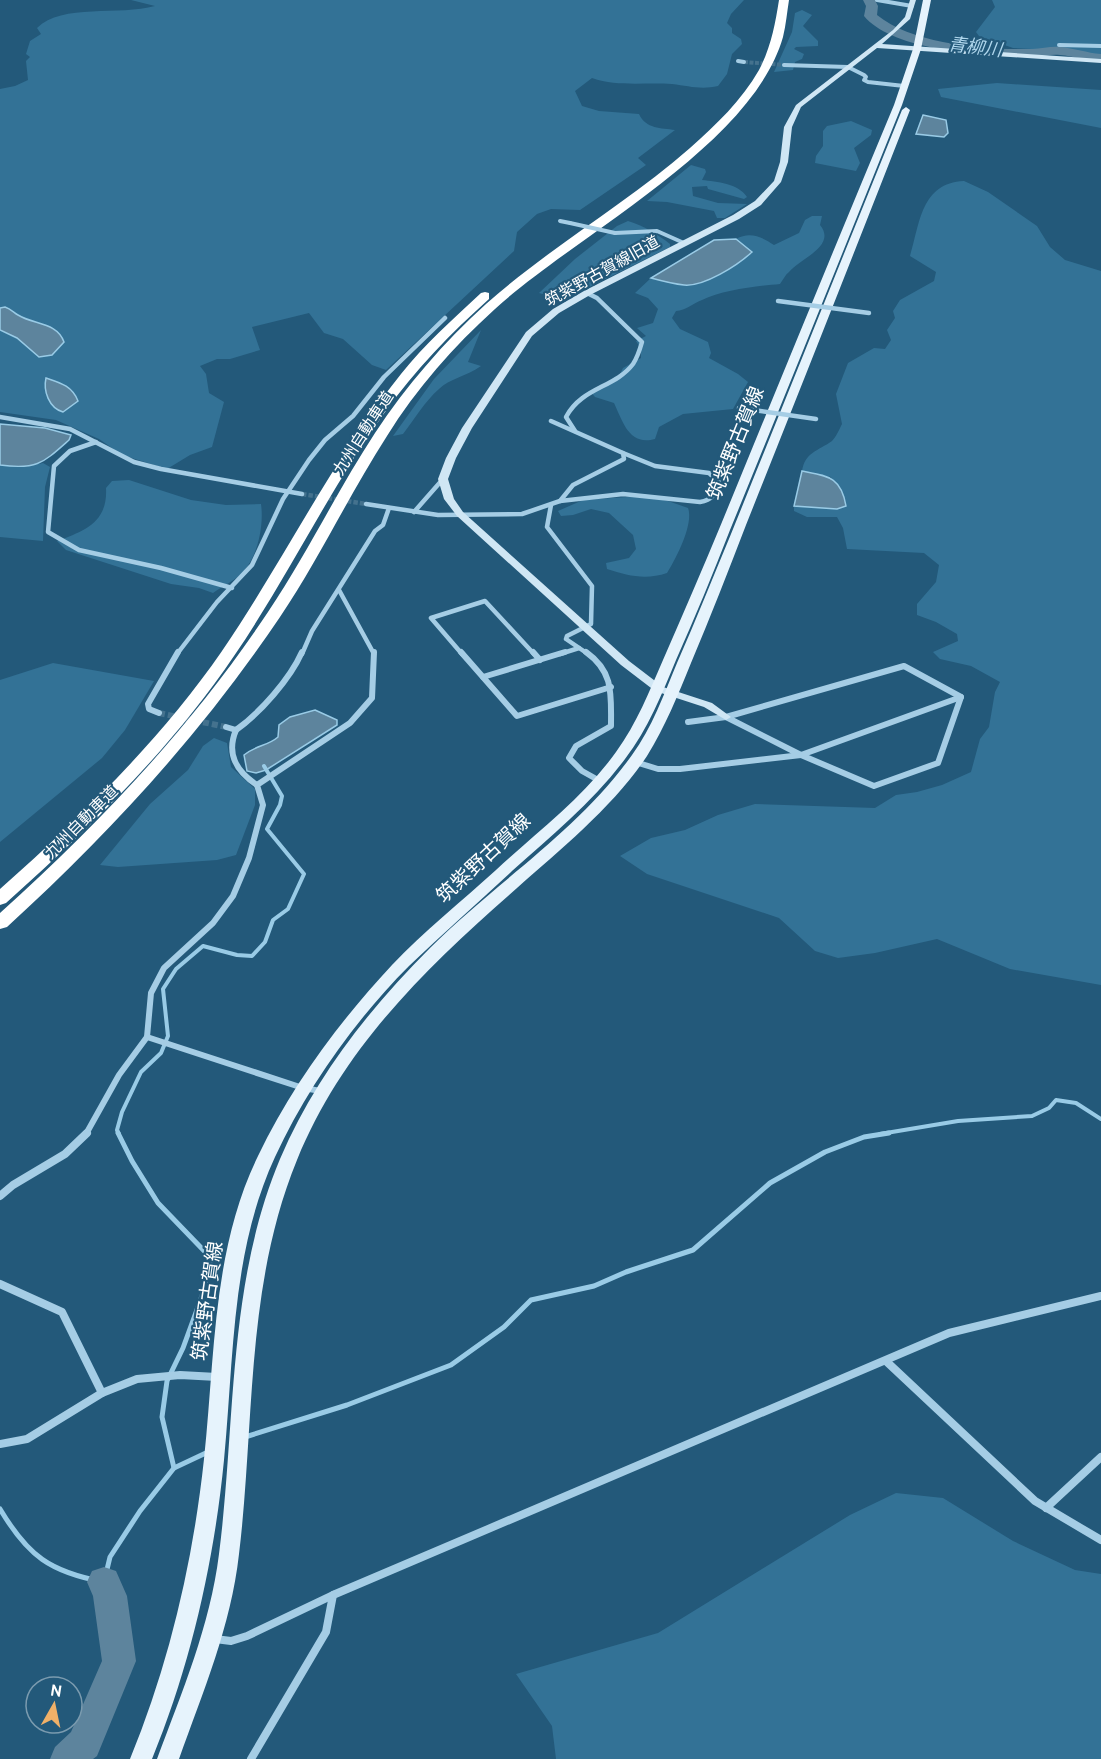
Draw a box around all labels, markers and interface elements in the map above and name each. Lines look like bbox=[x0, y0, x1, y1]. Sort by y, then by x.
water label: 青柳川 bbox=[947, 33, 1005, 61]
street label: 筑紫野古賀線旧道 bbox=[541, 232, 663, 310]
street label: 筑紫野古賀線 bbox=[701, 383, 769, 503]
street label: 九州自動車道 bbox=[329, 388, 397, 478]
street label: 九州自動車道 bbox=[40, 781, 122, 863]
street label: 筑紫野古賀線 bbox=[431, 808, 535, 908]
street label: 筑紫野古賀線 bbox=[187, 1240, 227, 1362]
north arrow bbox=[24, 1675, 84, 1735]
text: N bbox=[49, 1680, 63, 1701]

